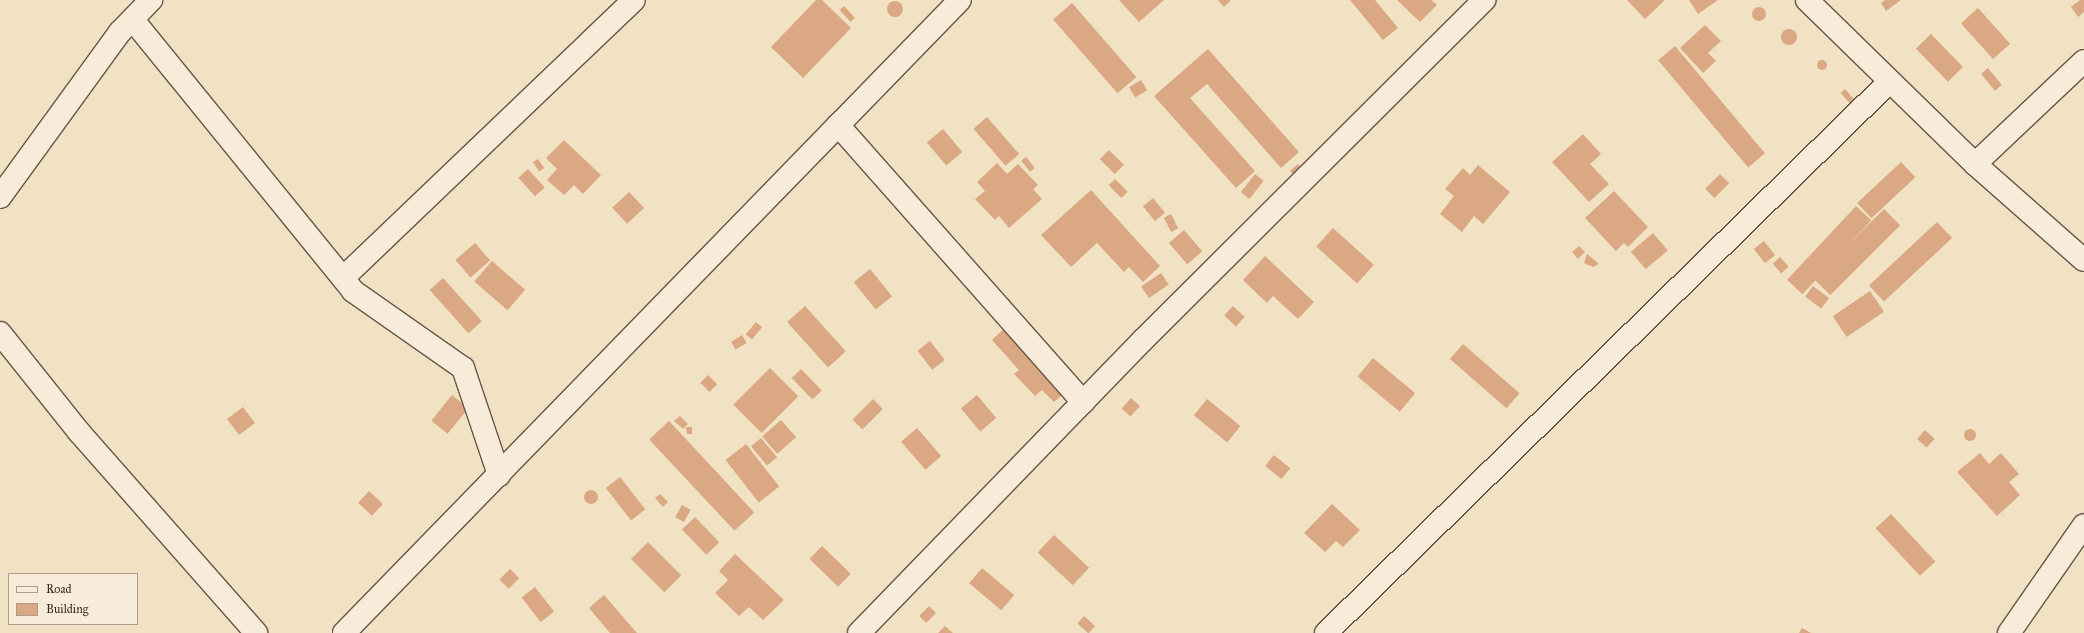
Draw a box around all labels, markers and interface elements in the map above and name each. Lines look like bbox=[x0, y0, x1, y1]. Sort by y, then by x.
legend bbox=[8, 573, 138, 625]
text: Road bbox=[46, 582, 72, 596]
text: Building bbox=[46, 602, 88, 616]

